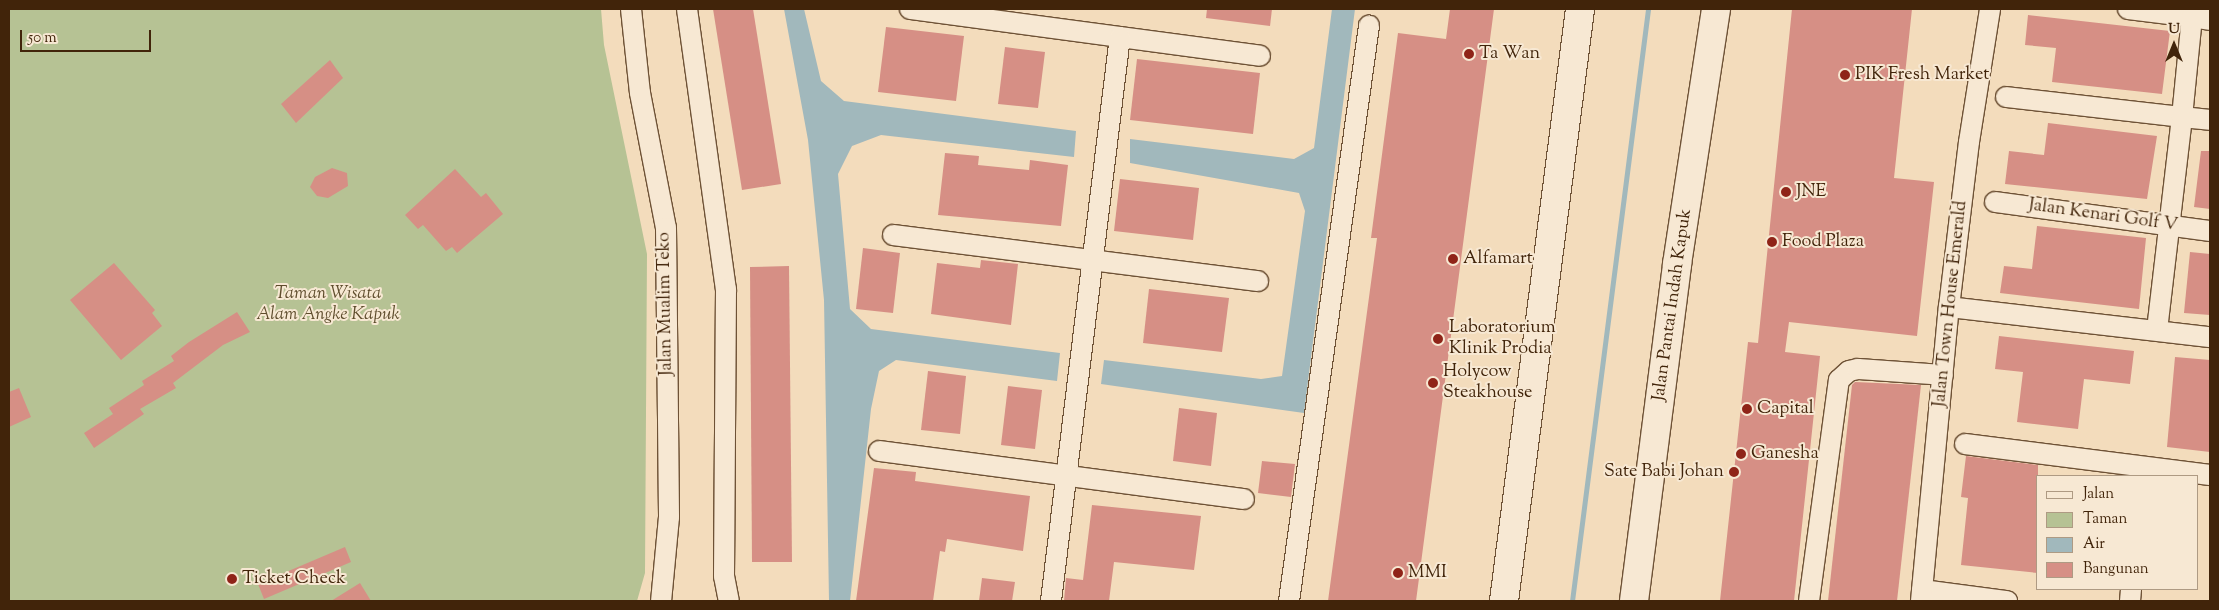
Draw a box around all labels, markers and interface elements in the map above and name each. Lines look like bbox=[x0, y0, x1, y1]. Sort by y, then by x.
scale bar bbox=[22, 20, 154, 52]
north arrow bbox=[2149, 20, 2199, 70]
text: U bbox=[2168, 20, 2180, 40]
text: 50 m bbox=[28, 28, 57, 49]
place label: Ta Wan bbox=[1479, 43, 1540, 65]
marker: Ta Wan bbox=[1463, 48, 1475, 60]
place label: PIK Fresh Market bbox=[1855, 64, 1989, 86]
marker: PIK Fresh Market bbox=[1839, 69, 1851, 81]
place label: JNE bbox=[1796, 181, 1826, 203]
marker: JNE bbox=[1780, 186, 1792, 198]
street label: Jalan Kenari Golf V bbox=[2027, 195, 2179, 237]
street label: Jalan Town House Emerald bbox=[1929, 200, 1973, 408]
street label: Jalan Pantai Indah Kapuk bbox=[1649, 207, 1697, 403]
place label: Food Plaza bbox=[1782, 231, 1864, 253]
street label: Jalan Mualim Teko bbox=[654, 232, 678, 376]
marker: Food Plaza bbox=[1766, 236, 1778, 248]
place label: Alfamart bbox=[1463, 248, 1533, 270]
marker: Alfamart bbox=[1447, 253, 1459, 265]
park label: Taman Wisata Alam Angke Kapuk bbox=[256, 284, 400, 326]
place label: Laboratorium Klinik Prodia bbox=[1449, 318, 1556, 360]
marker: Laboratorium Klinik Prodia bbox=[1431, 332, 1445, 346]
place label: Holycow Steakhouse bbox=[1443, 362, 1532, 404]
marker: Holycow Steakhouse bbox=[1427, 377, 1439, 389]
place label: Capital bbox=[1757, 398, 1814, 420]
marker: Capital bbox=[1741, 403, 1753, 415]
place label: Ganesha bbox=[1751, 443, 1819, 465]
marker: Ganesha bbox=[1735, 448, 1747, 460]
place label: Sate Babi Johan bbox=[1604, 461, 1724, 483]
marker: Sate Babi Johan bbox=[1728, 466, 1740, 478]
legend bbox=[2036, 475, 2199, 590]
text: Jalan bbox=[2083, 484, 2114, 505]
text: Taman bbox=[2083, 509, 2127, 530]
text: Air bbox=[2083, 534, 2105, 555]
text: Bangunan bbox=[2083, 559, 2149, 580]
place label: MMI bbox=[1408, 562, 1447, 584]
marker: MMI bbox=[1392, 567, 1404, 579]
place label: Ticket Check bbox=[242, 568, 346, 590]
marker: Ticket Check bbox=[226, 573, 238, 585]

